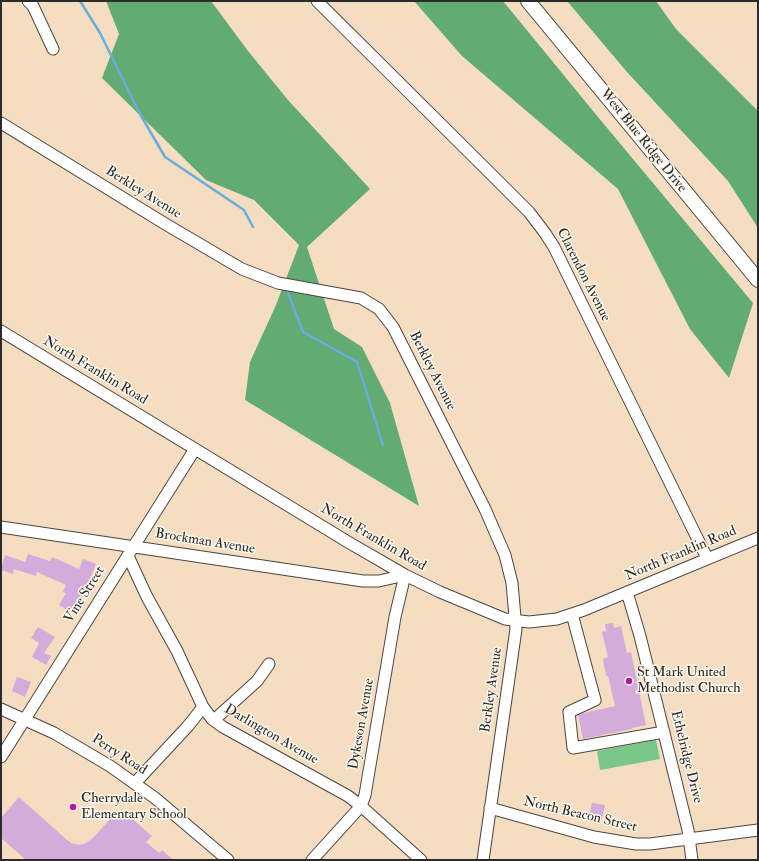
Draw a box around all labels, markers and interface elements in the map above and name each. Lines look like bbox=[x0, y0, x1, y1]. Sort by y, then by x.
street label: West Blue Ridge Drive bbox=[596, 86, 690, 196]
street label: Berkley Avenue bbox=[102, 163, 184, 223]
street label: Clarendon Avenue bbox=[552, 226, 614, 324]
street label: Berkley Avenue bbox=[405, 329, 459, 413]
street label: North Franklin Road bbox=[40, 333, 150, 409]
street label: North Franklin Road bbox=[317, 501, 429, 575]
street label: North Franklin Road bbox=[623, 523, 739, 585]
street label: Brockman Avenue bbox=[154, 526, 256, 558]
street label: Vine Street bbox=[61, 564, 109, 626]
street label: Berkley Avenue bbox=[478, 646, 506, 734]
place label: St Mark United Methodist Church bbox=[637, 665, 741, 698]
marker: St Mark United Methodist Church bbox=[624, 676, 634, 686]
street label: Dykeson Avenue bbox=[346, 677, 378, 771]
street label: Darlington Avenue bbox=[221, 701, 321, 769]
street label: Ethelridge Drive bbox=[666, 709, 706, 805]
street label: Perry Road bbox=[88, 731, 150, 779]
place label: Cherrydale Elementary School bbox=[81, 791, 187, 824]
street label: North Beacon Street bbox=[522, 794, 638, 836]
marker: Cherrydale Elementary School bbox=[68, 802, 78, 812]

